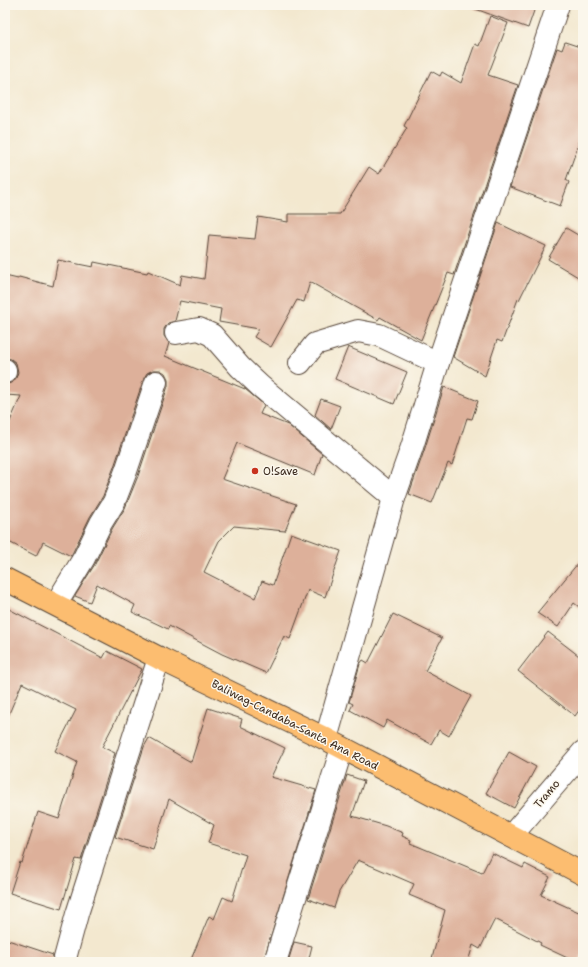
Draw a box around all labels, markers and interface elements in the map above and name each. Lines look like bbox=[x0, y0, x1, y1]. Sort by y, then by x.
place label: O!Save bbox=[263, 464, 298, 479]
marker: O!Save bbox=[250, 466, 260, 476]
street label: Baliwag-Candaba-Santa Ana Road bbox=[209, 676, 381, 774]
street label: Tramo bbox=[531, 776, 564, 812]

